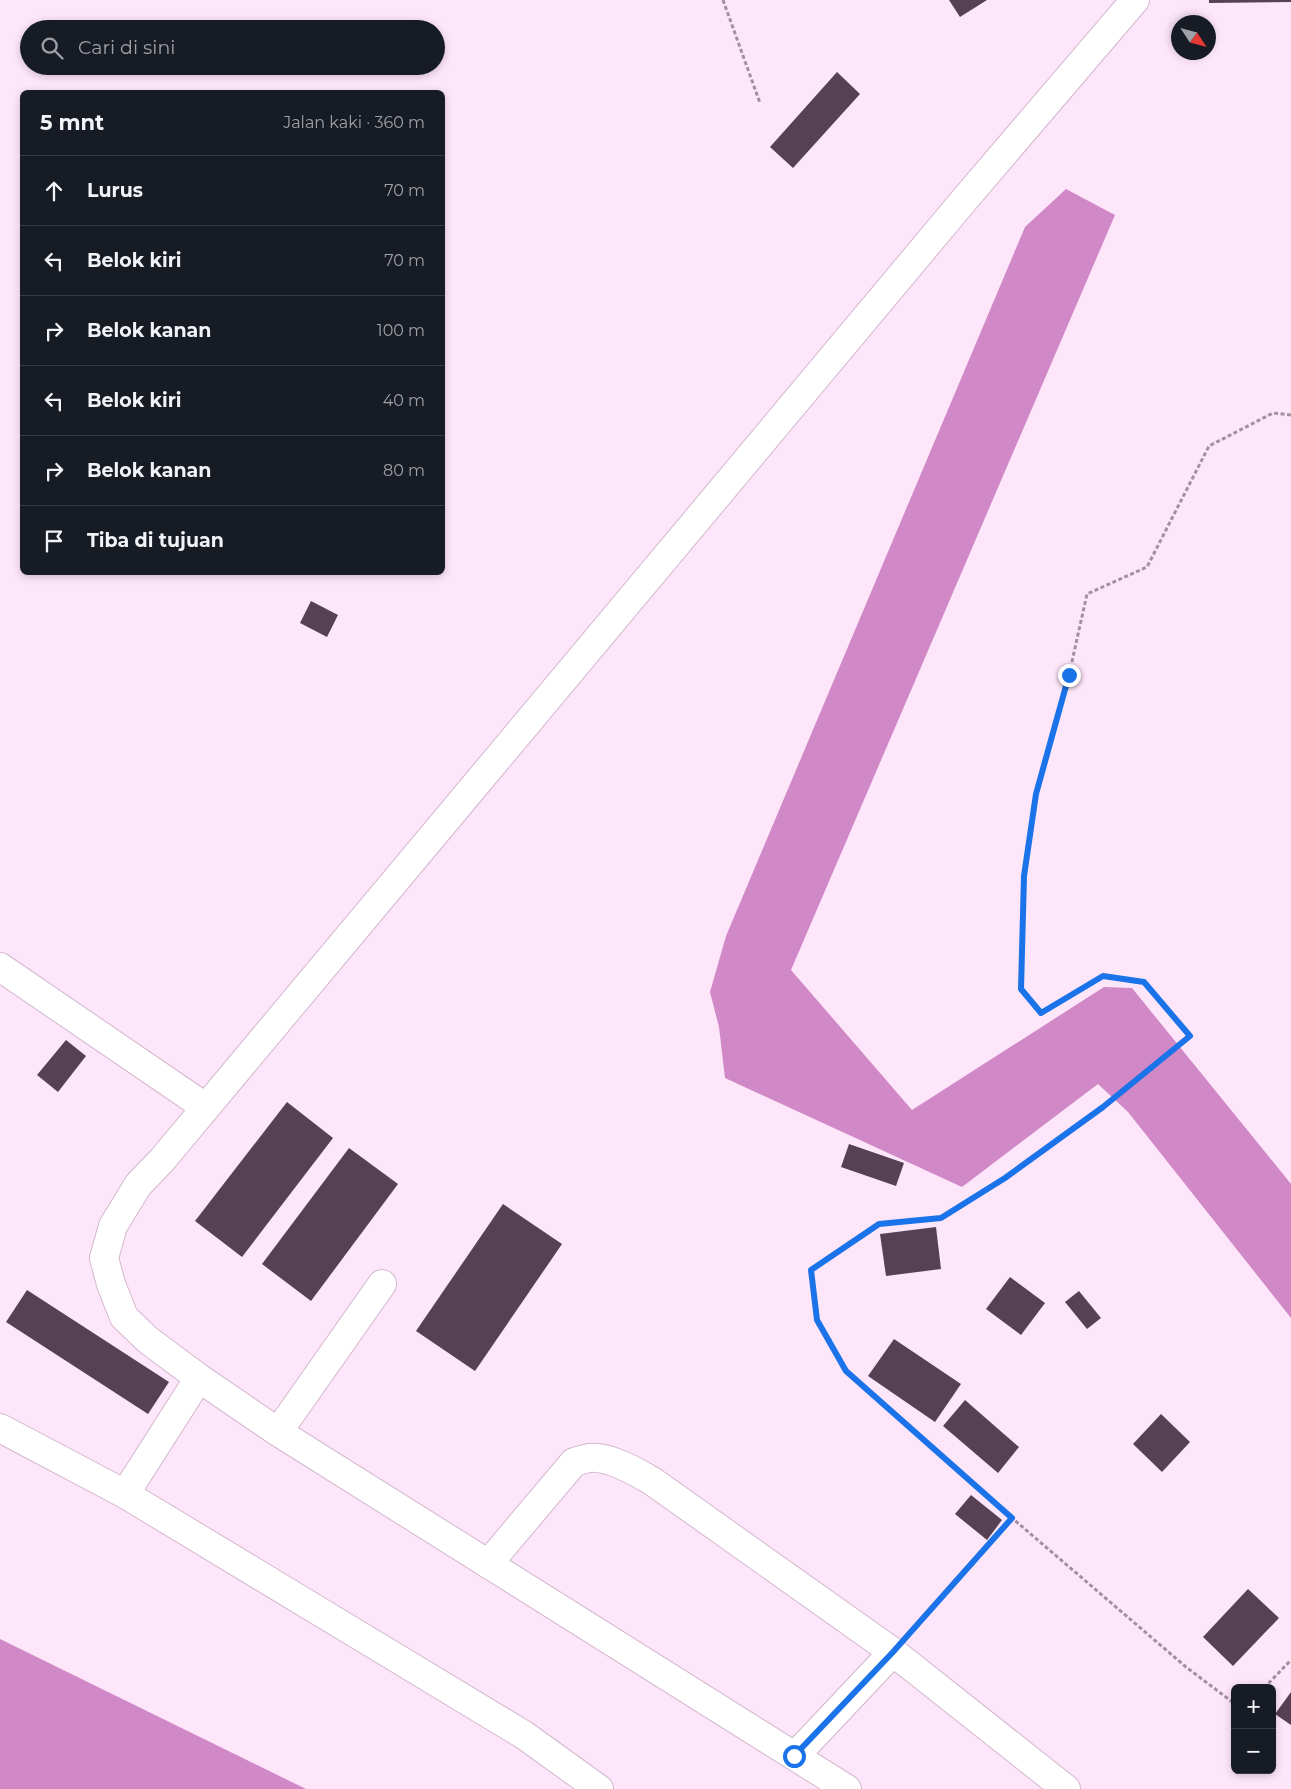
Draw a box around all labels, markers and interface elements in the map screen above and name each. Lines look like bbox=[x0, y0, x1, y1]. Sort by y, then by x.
north arrow bbox=[1171, 15, 1216, 60]
search box bbox=[20, 20, 445, 75]
icon: search bbox=[38, 34, 66, 62]
text: Cari di sini bbox=[78, 36, 175, 59]
text: 5 mnt bbox=[40, 110, 104, 135]
text: Jalan kaki · 360 m bbox=[283, 113, 425, 132]
icon: ahead bbox=[40, 177, 68, 205]
text: Lurus bbox=[87, 179, 143, 202]
text: 70 m bbox=[384, 181, 425, 200]
icon: left bbox=[40, 247, 68, 275]
text: Belok kiri bbox=[87, 249, 182, 272]
text: 70 m bbox=[384, 251, 425, 270]
icon: right bbox=[40, 317, 68, 345]
text: Belok kanan bbox=[87, 319, 211, 342]
text: 100 m bbox=[377, 321, 425, 340]
icon: left bbox=[40, 387, 68, 415]
text: Belok kiri bbox=[87, 389, 182, 412]
text: 40 m bbox=[383, 391, 425, 410]
icon: right bbox=[40, 457, 68, 485]
text: Belok kanan bbox=[87, 459, 211, 482]
text: 80 m bbox=[383, 461, 425, 480]
icon: arrive bbox=[40, 527, 68, 555]
text: Tiba di tujuan bbox=[87, 529, 224, 552]
route end bbox=[1058, 664, 1081, 687]
map controls bbox=[1231, 1684, 1276, 1774]
button: + bbox=[1231, 1684, 1276, 1729]
button: − bbox=[1231, 1729, 1276, 1774]
route start bbox=[783, 1745, 806, 1768]

